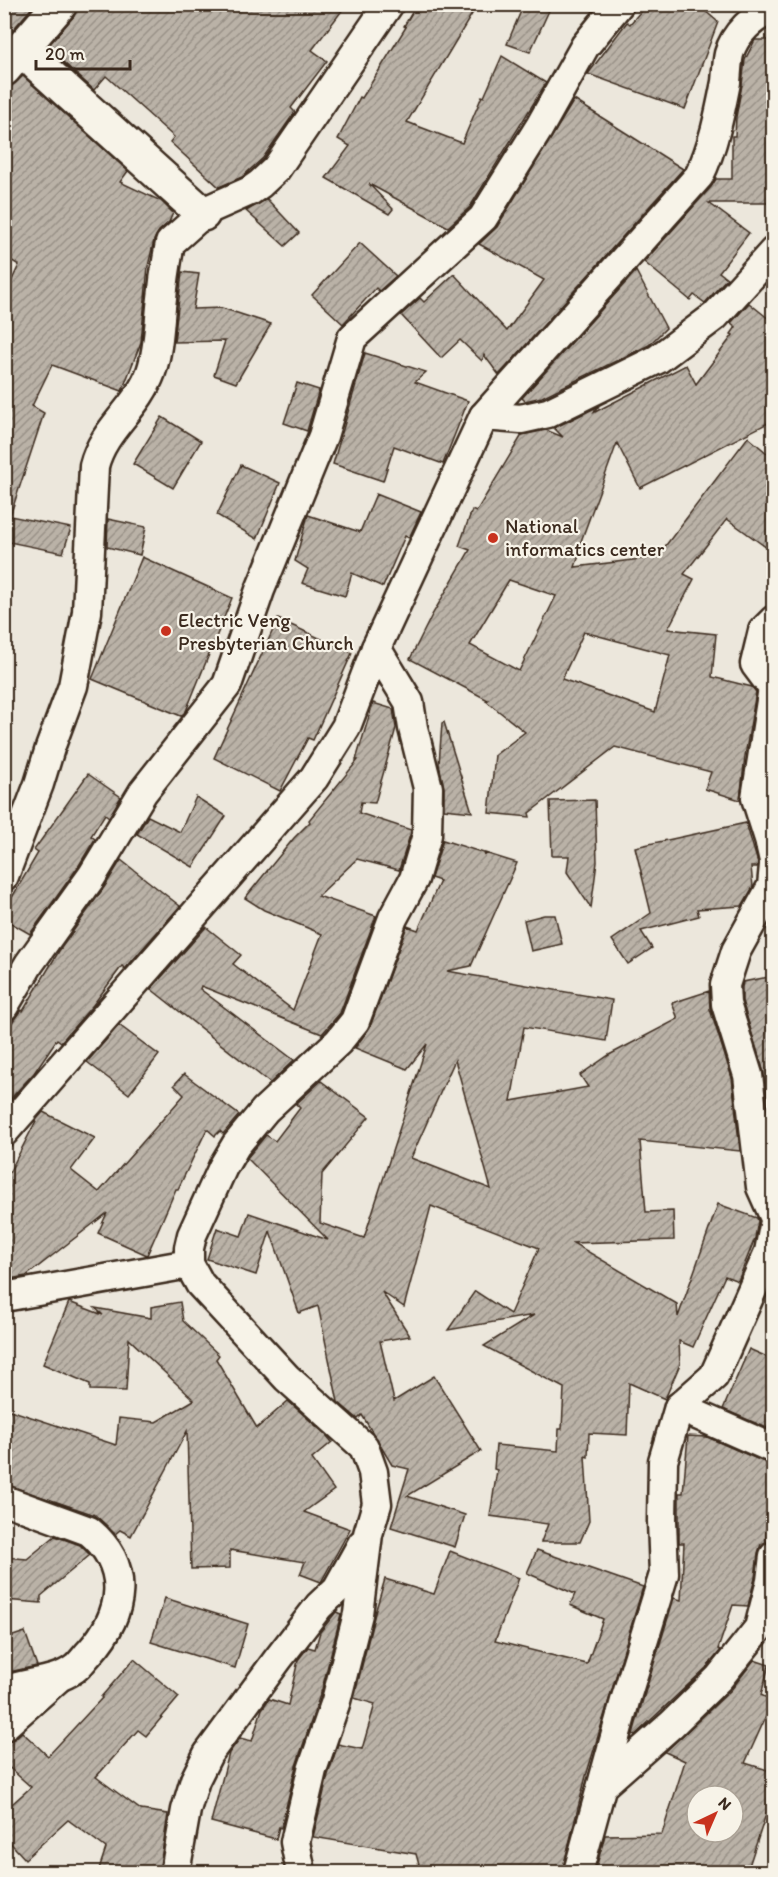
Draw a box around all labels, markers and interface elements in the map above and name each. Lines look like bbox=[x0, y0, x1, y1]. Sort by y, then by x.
scale bar bbox=[36, 33, 130, 71]
text: 20 m bbox=[45, 43, 85, 65]
place label: National informatics center bbox=[505, 514, 665, 561]
marker: National informatics center bbox=[486, 531, 500, 545]
place label: Electric Veng Presbyterian Church bbox=[178, 608, 353, 655]
marker: Electric Veng Presbyterian Church bbox=[159, 624, 173, 638]
north arrow bbox=[685, 1784, 745, 1844]
text: N bbox=[715, 1793, 736, 1814]

